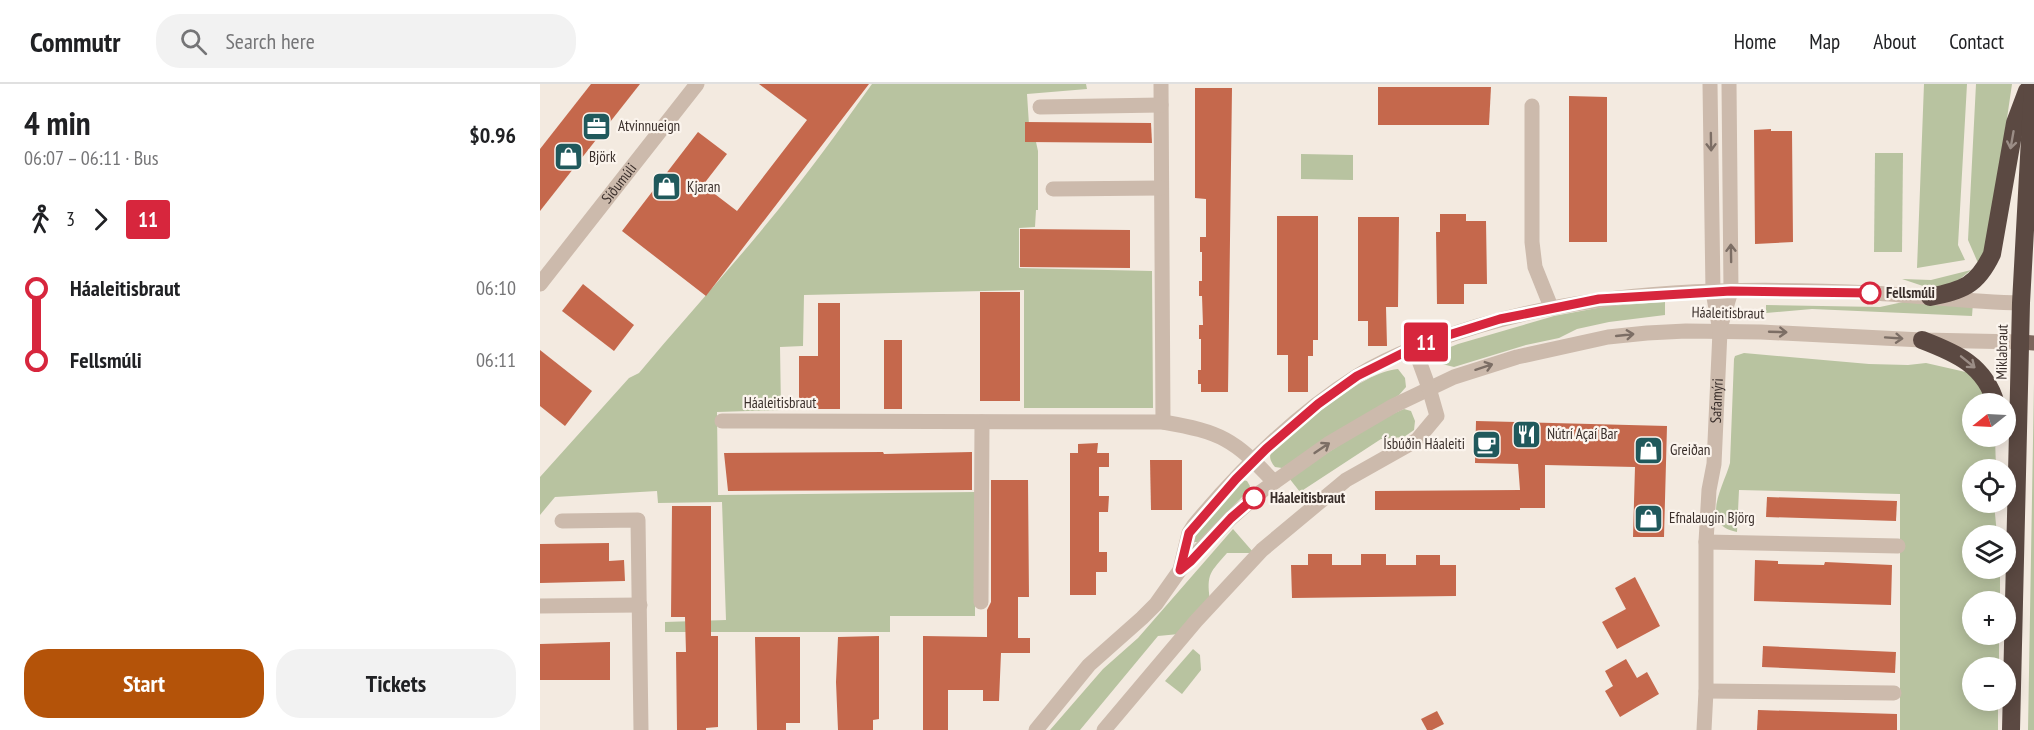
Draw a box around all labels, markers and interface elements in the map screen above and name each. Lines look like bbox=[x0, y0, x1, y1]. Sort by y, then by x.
search box bbox=[156, 14, 576, 68]
text: Commutr bbox=[30, 23, 120, 60]
icon: search bbox=[177, 25, 210, 58]
text: Search here bbox=[225, 27, 315, 55]
text: Home bbox=[1734, 28, 1776, 55]
text: Map bbox=[1809, 28, 1840, 55]
text: About bbox=[1873, 28, 1916, 55]
text: Contact bbox=[1949, 28, 2004, 55]
text: 4 min bbox=[24, 101, 91, 144]
office icon: Atvinnueign bbox=[581, 110, 613, 142]
place label: Atvinnueign bbox=[618, 116, 680, 135]
text: $0.96 bbox=[469, 121, 516, 149]
one-way arrow bbox=[2006, 129, 2017, 149]
one-way arrow bbox=[1705, 132, 1717, 152]
shop icon: Björk bbox=[552, 141, 584, 173]
text: 06:07 – 06:11 · Bus bbox=[24, 145, 159, 171]
place label: Björk bbox=[589, 147, 616, 166]
street label: Síðumúli bbox=[597, 159, 640, 207]
shop icon: Kjaran bbox=[650, 171, 682, 203]
place label: Kjaran bbox=[687, 177, 720, 196]
icon: walk bbox=[24, 203, 57, 236]
icon: forward bbox=[84, 203, 117, 236]
text: 3 bbox=[66, 206, 75, 232]
text: 11 bbox=[138, 206, 158, 233]
one-way arrow bbox=[1725, 244, 1736, 264]
text: Háaleitisbraut bbox=[70, 274, 180, 302]
text: 06:10 bbox=[476, 275, 516, 301]
marker: Fellsmúli bbox=[1859, 282, 1881, 304]
place label: Fellsmúli bbox=[1886, 283, 1935, 302]
street label: Háaleitisbraut bbox=[1691, 302, 1765, 323]
line badge: 11 bbox=[1399, 322, 1453, 362]
street label: Miklabraut bbox=[1992, 324, 2011, 380]
one-way arrow bbox=[1768, 327, 1788, 338]
text: 11 bbox=[1416, 329, 1436, 356]
one-way arrow bbox=[1615, 329, 1634, 340]
one-way arrow bbox=[1884, 333, 1904, 344]
text: Fellsmúli bbox=[70, 346, 142, 374]
text: 06:11 bbox=[476, 347, 516, 373]
one-way arrow bbox=[1959, 356, 1975, 369]
one-way arrow bbox=[1474, 361, 1493, 372]
street label: Safamýri bbox=[1706, 378, 1727, 424]
street label: Háaleitisbraut bbox=[744, 393, 816, 412]
north arrow bbox=[1962, 393, 2016, 447]
map controls bbox=[1962, 393, 2016, 711]
restaurant icon: Nútrí Açaí Bar bbox=[1510, 418, 1542, 450]
place label: Nútrí Açaí Bar bbox=[1547, 424, 1619, 443]
cafe icon: Ísbúðin Háaleiti bbox=[1470, 428, 1502, 460]
place label: Ísbúðin Háaleiti bbox=[1383, 434, 1465, 453]
shop icon: Greiðan bbox=[1633, 434, 1665, 466]
place label: Greiðan bbox=[1670, 440, 1710, 459]
one-way arrow bbox=[1313, 442, 1330, 454]
button: locate bbox=[1962, 459, 2016, 513]
marker: Háaleitisbraut bbox=[1243, 487, 1265, 509]
place label: Háaleitisbraut bbox=[1270, 488, 1346, 507]
shop icon: Efnalaugin Björg bbox=[1632, 502, 1664, 534]
place label: Efnalaugin Björg bbox=[1669, 508, 1755, 527]
button: layers bbox=[1962, 525, 2016, 579]
button: + bbox=[1962, 591, 2016, 645]
button: Start bbox=[24, 649, 264, 718]
button: Tickets bbox=[276, 649, 516, 718]
button: − bbox=[1962, 657, 2016, 711]

